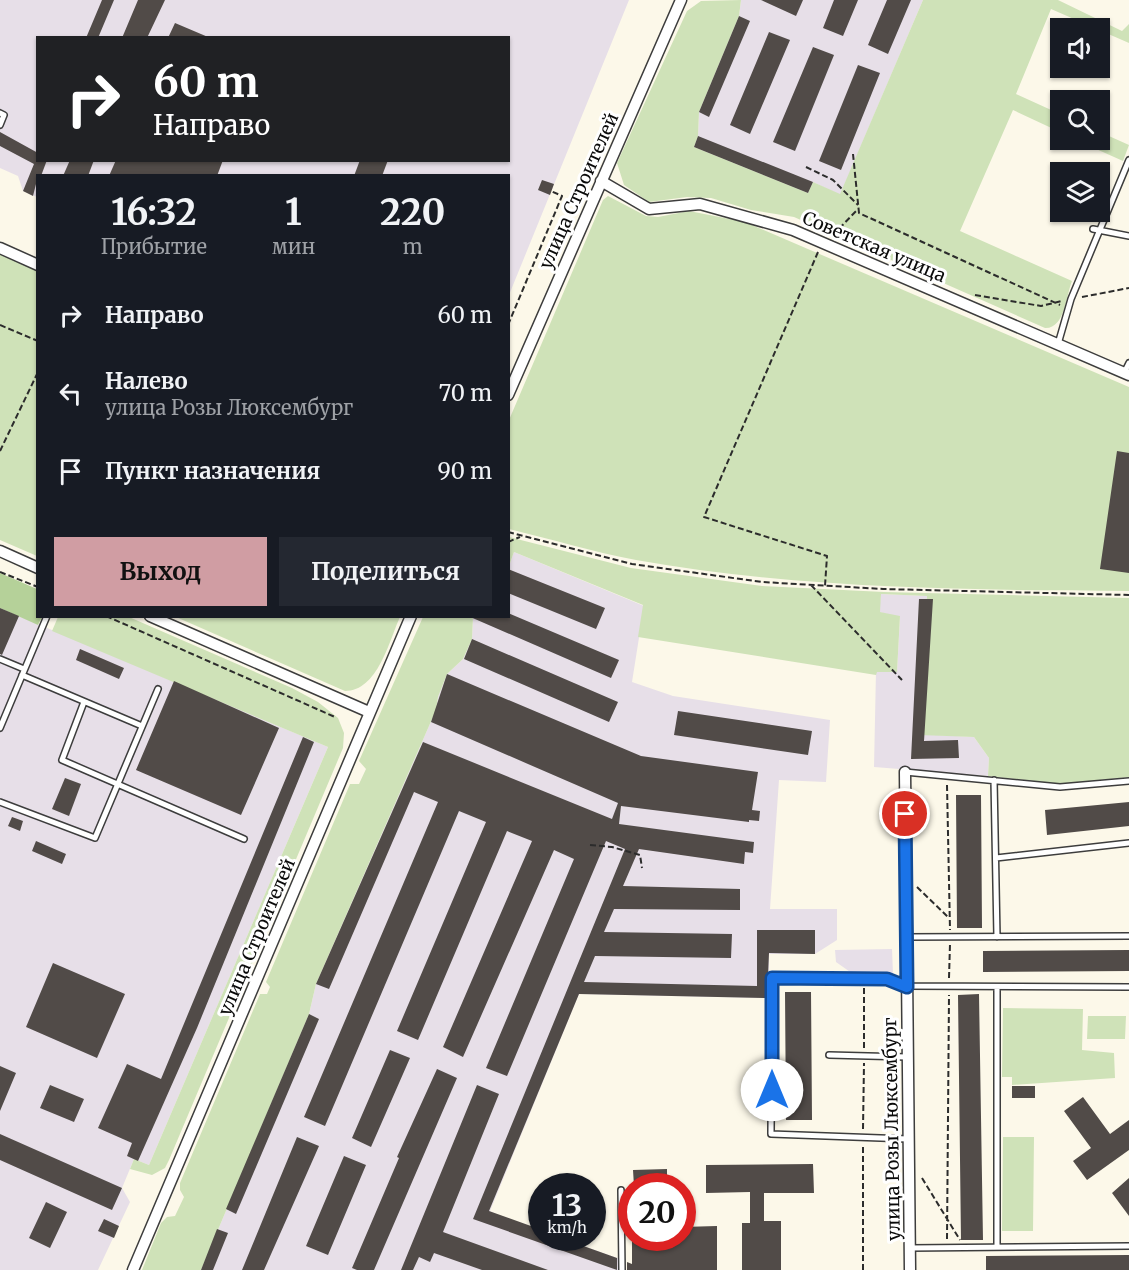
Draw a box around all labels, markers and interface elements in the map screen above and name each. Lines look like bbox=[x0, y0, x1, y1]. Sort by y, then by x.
map controls bbox=[1050, 18, 1110, 222]
button: sound bbox=[1050, 18, 1110, 78]
text: 60 m bbox=[153, 56, 259, 108]
icon: right bbox=[54, 60, 132, 138]
button: search bbox=[1050, 90, 1110, 150]
text: Направо bbox=[153, 108, 270, 142]
street label: улица Строителей bbox=[534, 109, 623, 273]
button: layers bbox=[1050, 162, 1110, 222]
text: 16:32 bbox=[111, 190, 197, 235]
text: 1 bbox=[285, 190, 302, 235]
text: 220 bbox=[380, 190, 445, 235]
street label: Советская улица bbox=[799, 206, 950, 287]
text: Прибытие bbox=[101, 234, 207, 259]
text: мин bbox=[272, 234, 315, 259]
text: m bbox=[403, 234, 423, 259]
icon: right bbox=[54, 299, 87, 332]
text: Направо bbox=[105, 301, 204, 329]
text: 60 m bbox=[438, 301, 492, 329]
text: Налево bbox=[105, 367, 188, 395]
icon: left bbox=[54, 377, 87, 410]
text: 70 m bbox=[439, 379, 492, 407]
text: улица Розы Люксембург bbox=[105, 395, 353, 420]
icon: arrive bbox=[54, 455, 87, 488]
text: Пункт назначения bbox=[105, 457, 320, 485]
text: 90 m bbox=[437, 457, 492, 485]
button: Выход bbox=[54, 537, 267, 606]
button: Поделиться bbox=[279, 537, 492, 606]
pin bbox=[879, 788, 930, 839]
icon: arrive bbox=[888, 797, 921, 830]
street label: улица Строителей bbox=[213, 855, 300, 1019]
street label: улица Розы Люксембург bbox=[878, 1017, 905, 1241]
position arrow bbox=[740, 1058, 804, 1122]
speed limit sign: 20 bbox=[618, 1173, 696, 1251]
text: 13 bbox=[552, 1186, 582, 1224]
text: km/h bbox=[547, 1218, 587, 1237]

